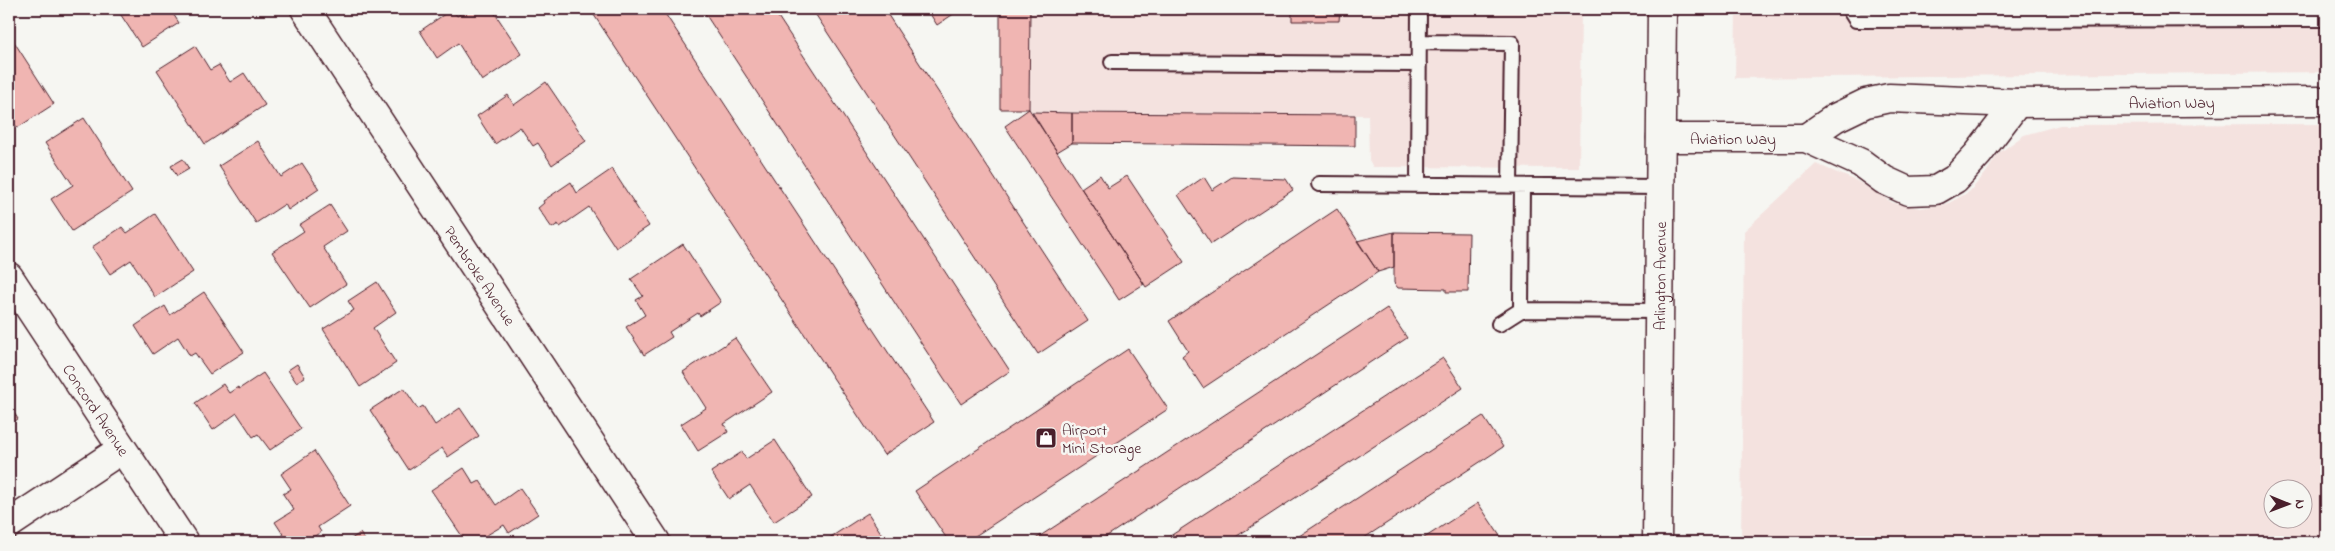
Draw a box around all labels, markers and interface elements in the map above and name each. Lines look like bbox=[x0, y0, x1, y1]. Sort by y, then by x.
street label: Aviation Way bbox=[2129, 92, 2215, 116]
street label: Aviation Way bbox=[1690, 128, 1776, 152]
street label: Arlington Avenue bbox=[1649, 221, 1674, 331]
street label: Pembroke Avenue bbox=[437, 222, 521, 332]
street label: Concord Avenue bbox=[56, 360, 135, 462]
place label: Airport Mini Storage bbox=[1062, 419, 1142, 461]
shop icon: Airport Mini Storage bbox=[1034, 426, 1058, 450]
north arrow bbox=[2262, 478, 2312, 528]
text: N bbox=[2289, 499, 2310, 509]

